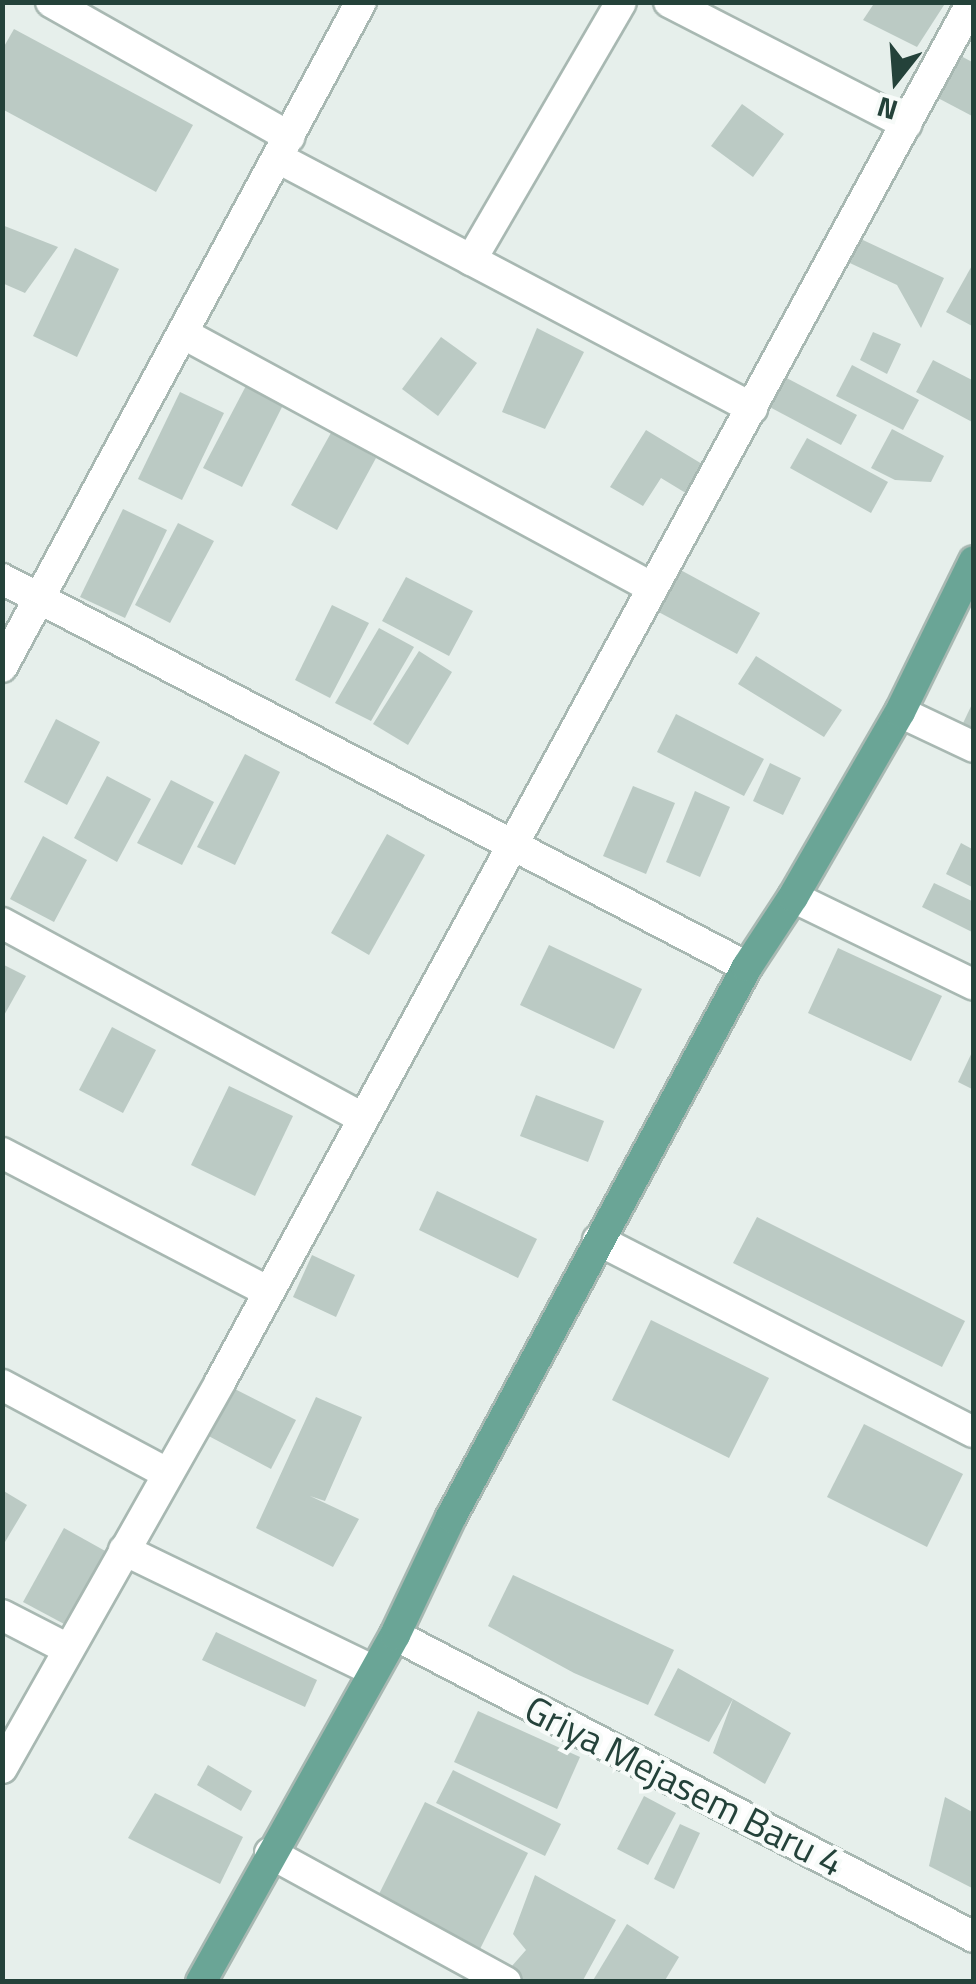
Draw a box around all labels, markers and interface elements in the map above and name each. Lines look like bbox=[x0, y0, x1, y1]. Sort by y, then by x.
north arrow bbox=[846, 30, 946, 130]
text: N bbox=[872, 86, 903, 133]
street label: Griya Mejasem Baru 4 bbox=[517, 1686, 851, 1886]

